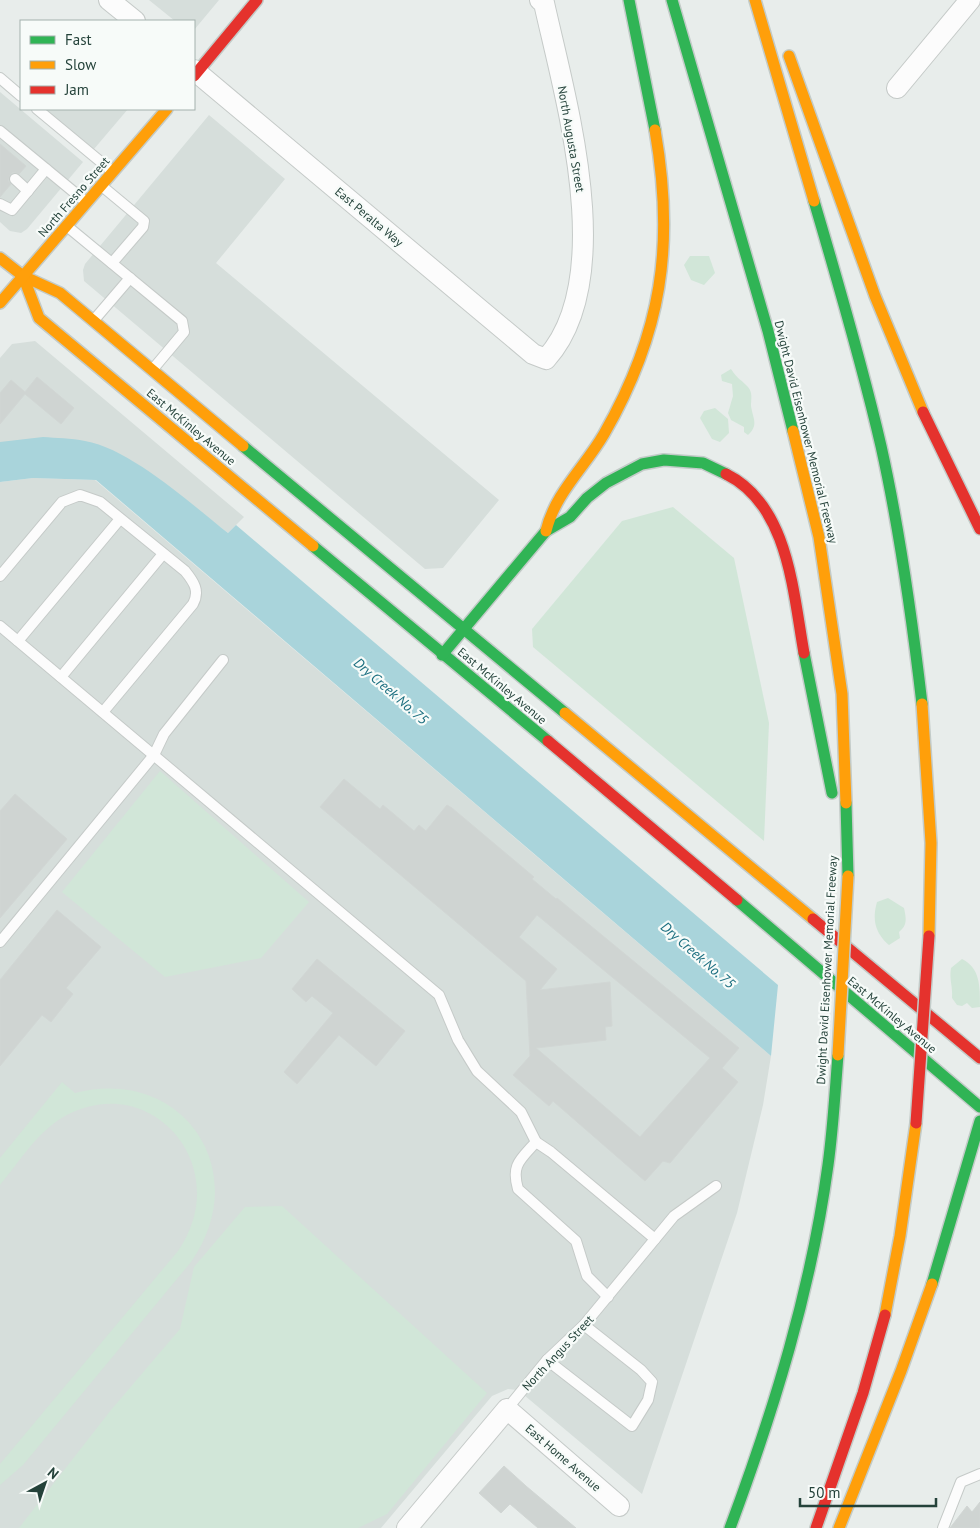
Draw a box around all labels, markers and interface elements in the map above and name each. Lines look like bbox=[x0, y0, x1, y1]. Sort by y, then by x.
legend bbox=[20, 20, 195, 110]
text: Fast bbox=[65, 30, 92, 49]
text: Slow bbox=[65, 55, 96, 74]
text: Jam bbox=[64, 80, 89, 99]
street label: North Augusta Street bbox=[555, 85, 588, 193]
street label: North Fresno Street bbox=[35, 154, 112, 240]
street label: East Peralta Way bbox=[332, 184, 407, 250]
street label: Dwight David Eisenhower Memorial Freeway bbox=[771, 319, 842, 545]
street label: East McKinley Avenue bbox=[144, 385, 239, 468]
street label: East McKinley Avenue bbox=[455, 644, 550, 727]
water label: Dry Creek No. 75 bbox=[350, 654, 433, 729]
street label: Dwight David Eisenhower Memorial Freeway bbox=[813, 855, 840, 1085]
water label: Dry Creek No. 75 bbox=[657, 918, 740, 993]
street label: East McKinley Avenue bbox=[845, 973, 940, 1056]
street label: North Angus Street bbox=[519, 1312, 596, 1394]
street label: East Home Avenue bbox=[522, 1421, 604, 1495]
north arrow bbox=[20, 1458, 70, 1508]
text: N bbox=[44, 1463, 63, 1483]
scale bar bbox=[800, 1476, 936, 1508]
text: 50 m bbox=[808, 1483, 841, 1502]

